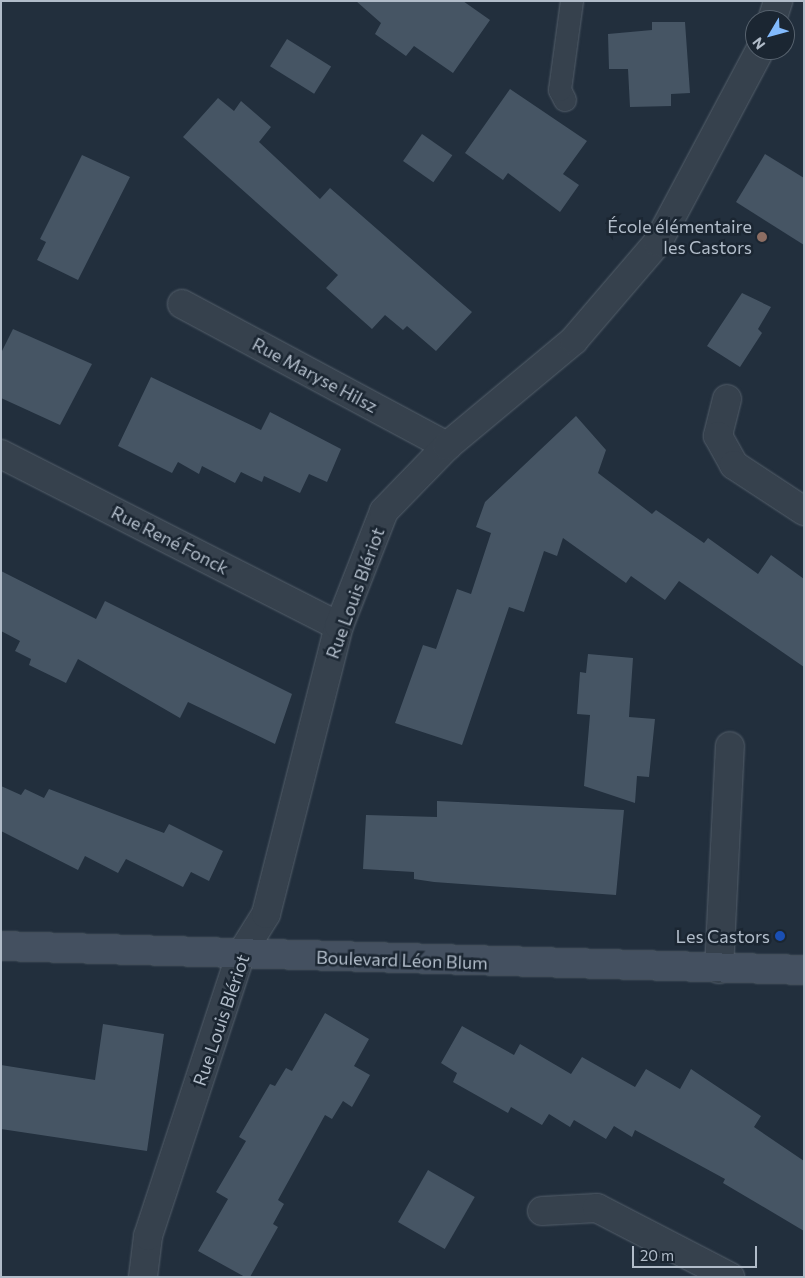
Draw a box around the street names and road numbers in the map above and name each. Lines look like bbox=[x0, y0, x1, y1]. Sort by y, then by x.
street label: Rue Maryse Hilsz bbox=[249, 333, 381, 417]
street label: Rue René Fonck bbox=[108, 501, 232, 579]
street label: Rue Louis Blériot bbox=[321, 525, 389, 661]
street label: Boulevard Léon Blum bbox=[316, 946, 488, 974]
street label: Rue Louis Blériot bbox=[188, 951, 254, 1089]

